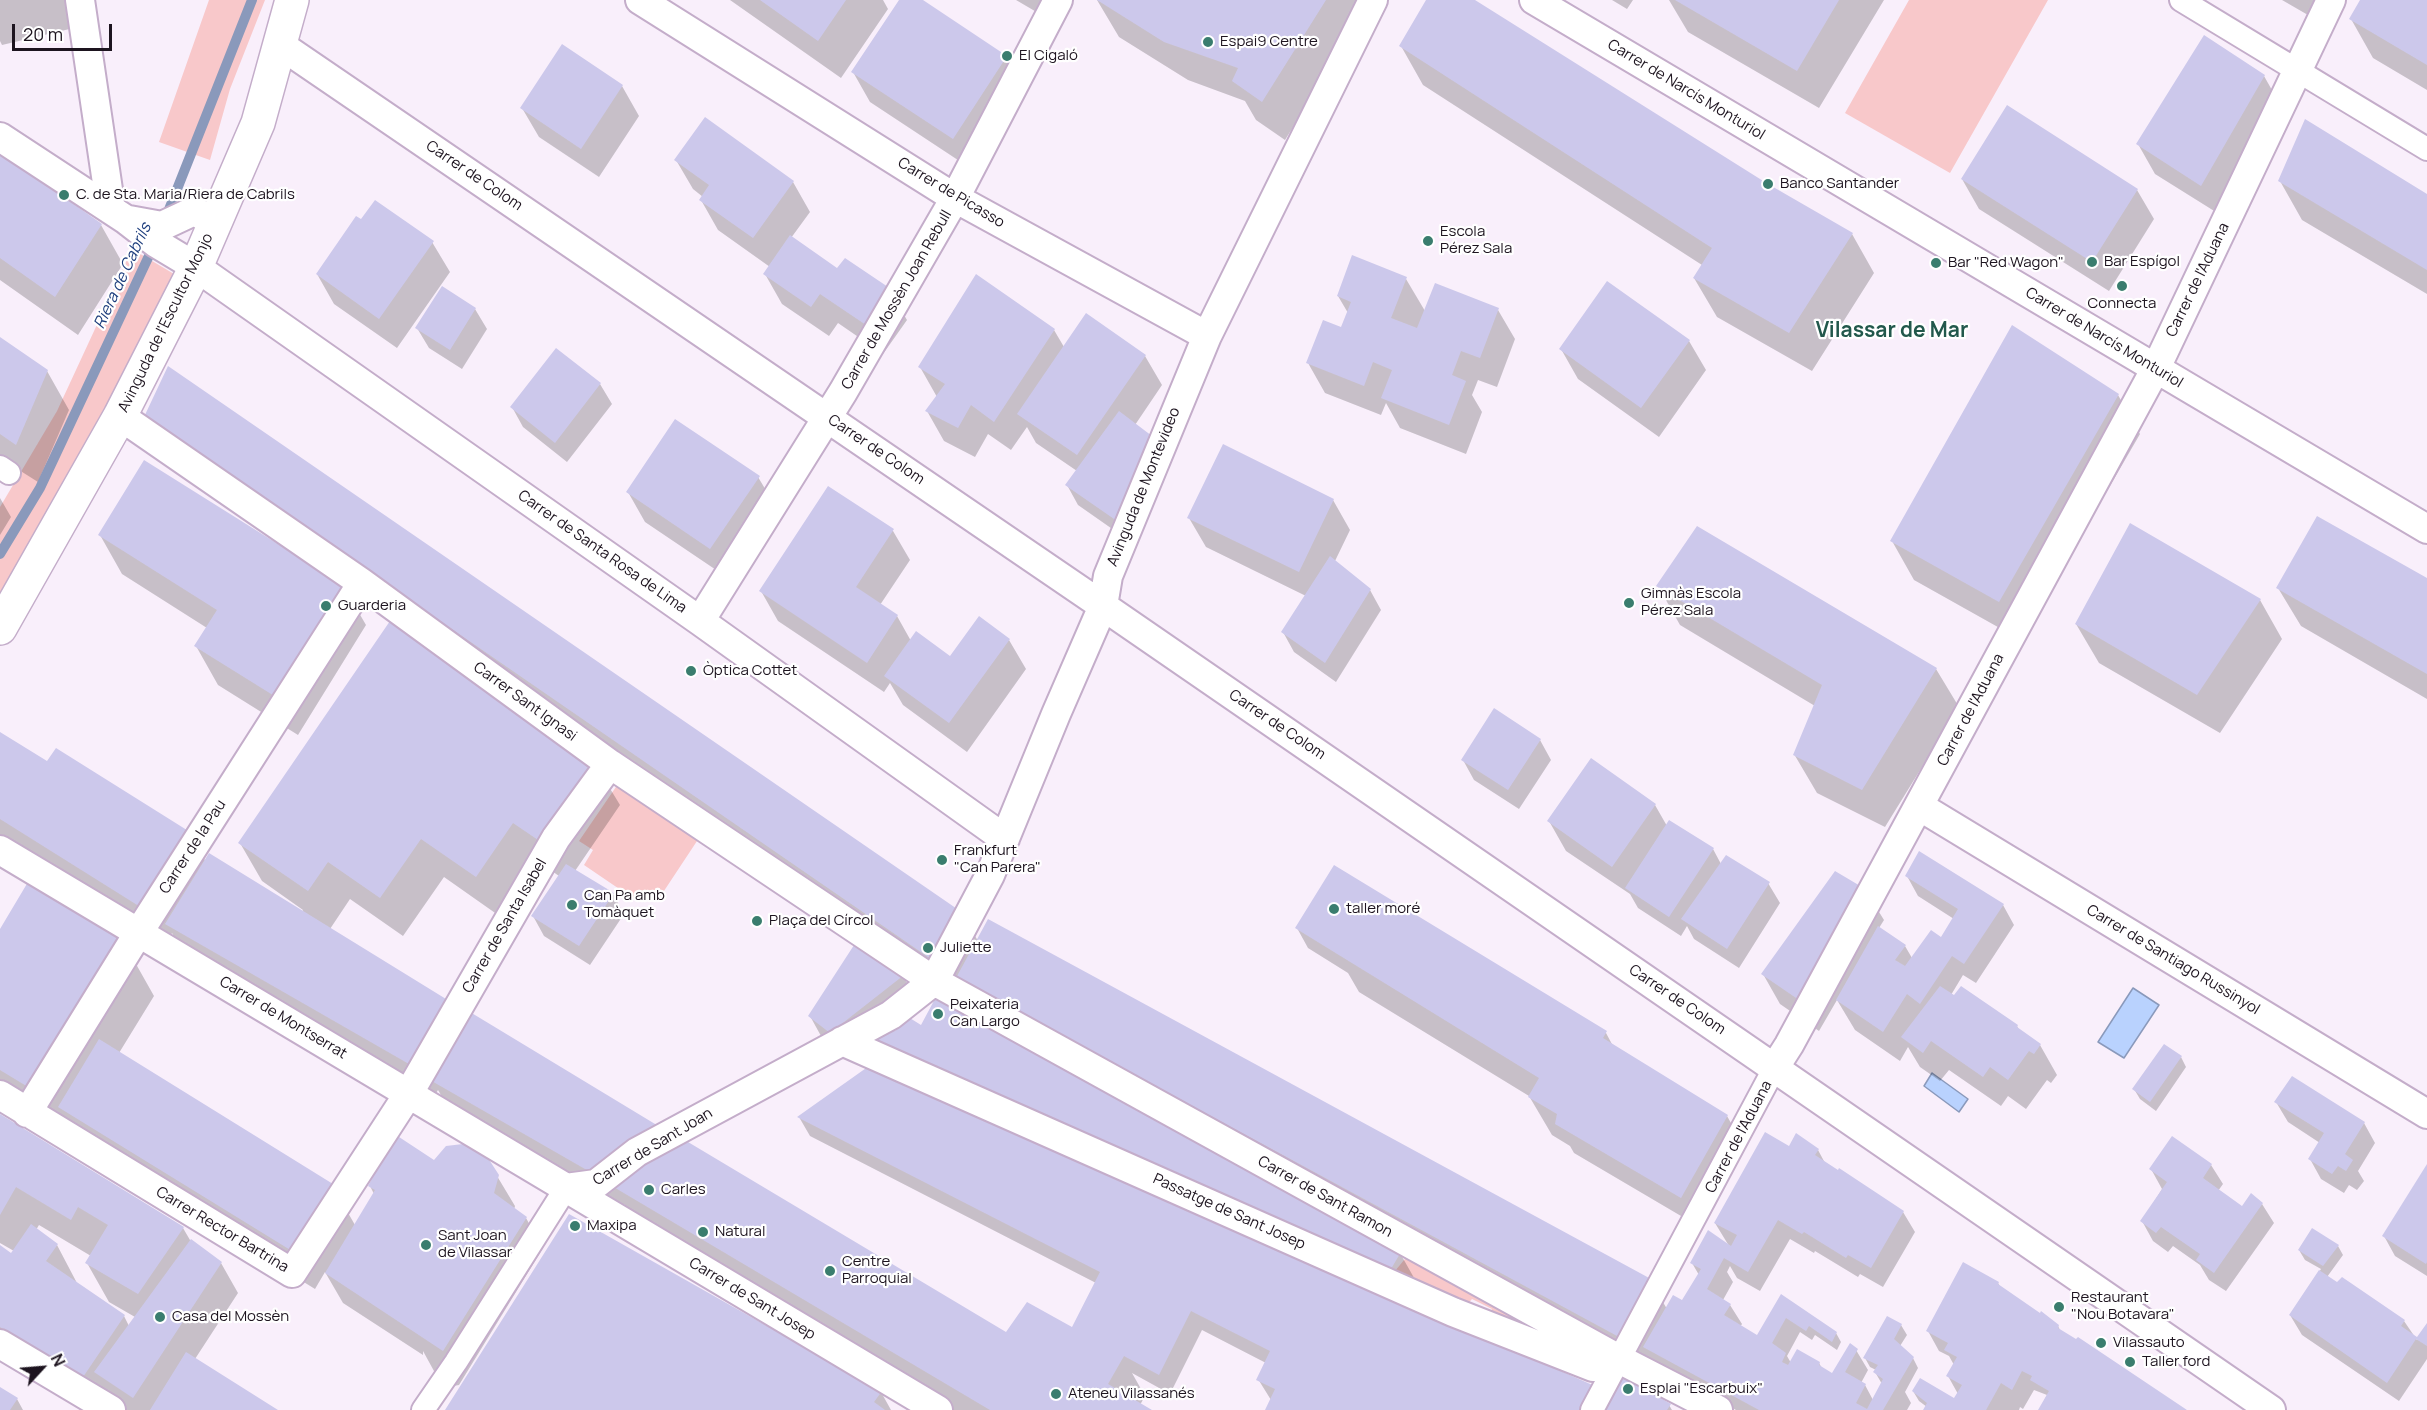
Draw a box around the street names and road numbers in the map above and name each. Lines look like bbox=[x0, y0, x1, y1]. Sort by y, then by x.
street label: Carrer de Narcís Monturiol bbox=[1604, 36, 1768, 144]
street label: Carrer de Colom bbox=[422, 137, 526, 215]
street label: Carrer de Picasso bbox=[894, 154, 1008, 232]
street label: Carrer de Mossèn Joan Rebull bbox=[838, 207, 956, 393]
street label: Carrer de l'Aduana bbox=[2163, 220, 2233, 340]
street label: Avinguda de l'Escultor Monjo bbox=[115, 231, 217, 415]
street label: Carrer de Narcís Monturiol bbox=[2022, 284, 2186, 392]
street label: Avinguda de Montevideo bbox=[1104, 405, 1184, 569]
street label: Carrer de Colom bbox=[824, 411, 928, 489]
street label: Carrer de Santa Rosa de Lima bbox=[514, 487, 690, 617]
street label: Carrer de l'Aduana bbox=[1934, 651, 2008, 769]
street label: Carrer Sant Ignasi bbox=[470, 658, 580, 746]
street label: Carrer de Colom bbox=[1225, 686, 1329, 764]
street label: Carrer de la Pau bbox=[156, 797, 230, 897]
street label: Carrer de Santa Isabel bbox=[459, 856, 551, 996]
street label: Carrer de Santiago Russinyol bbox=[2083, 901, 2263, 1019]
street label: Carrer de Colom bbox=[1625, 961, 1729, 1039]
street label: Carrer de Montserrat bbox=[216, 973, 350, 1063]
street label: Carrer de l'Aduana bbox=[1702, 1078, 1776, 1196]
street label: Carrer de Sant Joan bbox=[590, 1104, 716, 1190]
street label: Carrer de Sant Ramon bbox=[1254, 1152, 1396, 1242]
street label: Passatge de Sant Josep bbox=[1150, 1170, 1308, 1254]
street label: Carrer Rector Bartrina bbox=[152, 1183, 292, 1277]
street label: Carrer de Sant Josep bbox=[686, 1254, 818, 1344]

